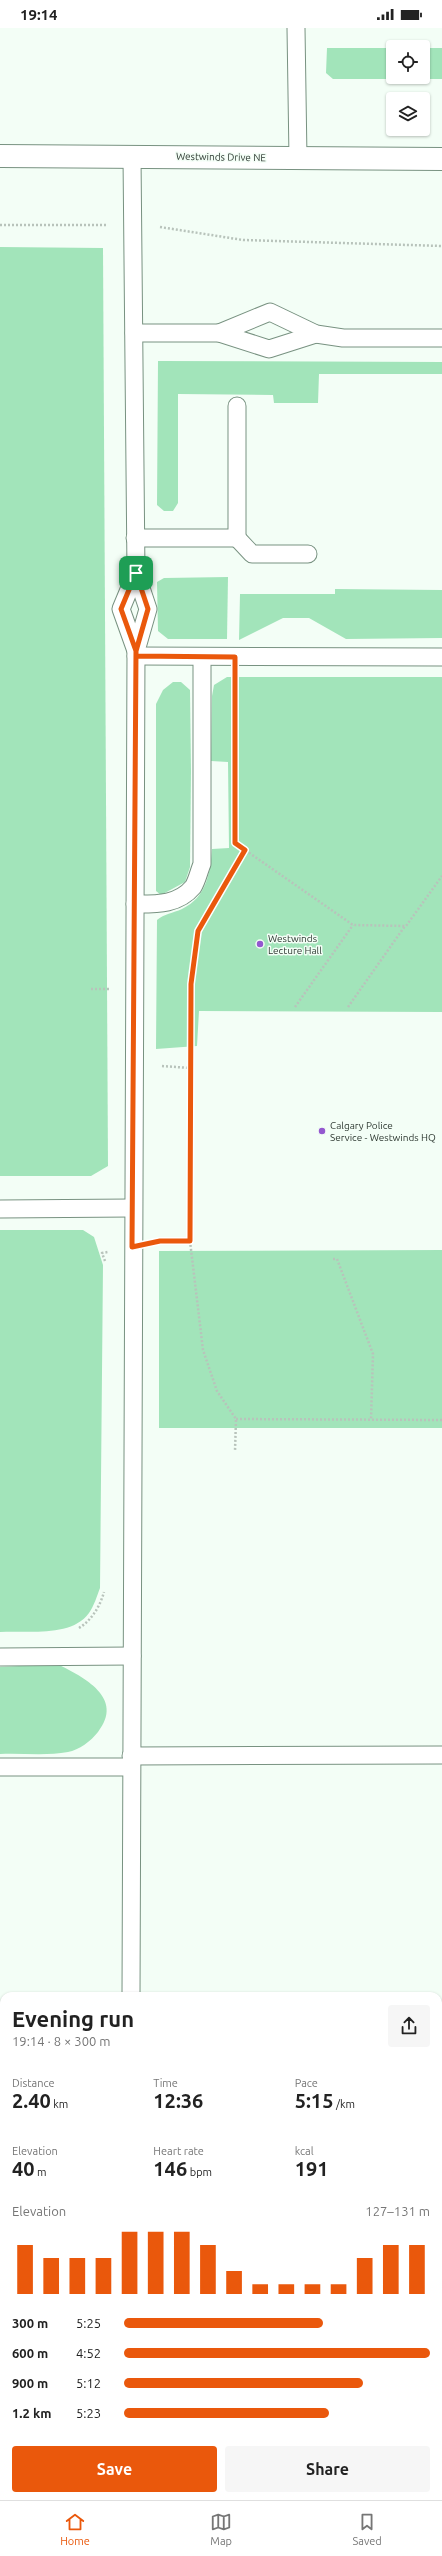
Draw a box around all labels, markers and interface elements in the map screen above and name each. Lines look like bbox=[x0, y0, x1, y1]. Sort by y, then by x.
text: 19:14 bbox=[20, 6, 58, 23]
map controls bbox=[386, 40, 430, 136]
button: locate bbox=[386, 40, 430, 84]
button: layers bbox=[386, 92, 430, 136]
street label: Westwinds Drive NE bbox=[176, 151, 266, 163]
pin bbox=[119, 556, 153, 590]
icon: arrive bbox=[125, 562, 147, 584]
place label: Westwinds Lecture Hall bbox=[268, 933, 322, 956]
marker: Westwinds Lecture Hall bbox=[255, 939, 265, 949]
place label: Calgary Police Service - Westwinds HQ bbox=[330, 1120, 436, 1143]
marker: Calgary Police Service - Westwinds HQ bbox=[317, 1126, 327, 1136]
button: share bbox=[388, 2005, 430, 2047]
text: Evening run bbox=[12, 2006, 134, 2031]
text: 19:14 · 8 × 300 m bbox=[12, 2034, 111, 2048]
text: Distance bbox=[12, 2077, 55, 2089]
text: Time bbox=[153, 2077, 178, 2089]
text: Pace bbox=[295, 2077, 318, 2089]
text: 2.40 bbox=[12, 2089, 51, 2112]
text: 12:36 bbox=[153, 2089, 203, 2112]
text: 5:15 bbox=[295, 2089, 333, 2112]
text: km bbox=[51, 2098, 68, 2110]
text: /km bbox=[333, 2098, 355, 2110]
text: Elevation bbox=[12, 2145, 58, 2157]
text: Heart rate bbox=[153, 2145, 204, 2157]
text: kcal bbox=[295, 2145, 314, 2157]
text: 40 bbox=[12, 2157, 35, 2180]
text: 146 bbox=[153, 2157, 187, 2180]
text: 191 bbox=[295, 2157, 329, 2180]
text: m bbox=[35, 2166, 47, 2178]
text: bpm bbox=[187, 2166, 212, 2178]
text: Elevation bbox=[12, 2204, 66, 2218]
text: 127–131 m bbox=[365, 2204, 430, 2218]
text: 300 m bbox=[12, 2316, 48, 2330]
text: 5:25 bbox=[76, 2316, 101, 2330]
text: 600 m bbox=[12, 2346, 48, 2360]
text: 4:52 bbox=[76, 2346, 101, 2360]
text: 900 m bbox=[12, 2376, 48, 2390]
text: 5:12 bbox=[76, 2376, 101, 2390]
text: 1.2 km bbox=[12, 2406, 51, 2420]
text: 5:23 bbox=[76, 2406, 101, 2420]
button: Save bbox=[12, 2446, 217, 2492]
button: Share bbox=[225, 2446, 430, 2492]
tab: Home bbox=[60, 2511, 90, 2547]
tab: Map bbox=[210, 2511, 232, 2547]
tab: Saved bbox=[353, 2511, 382, 2547]

